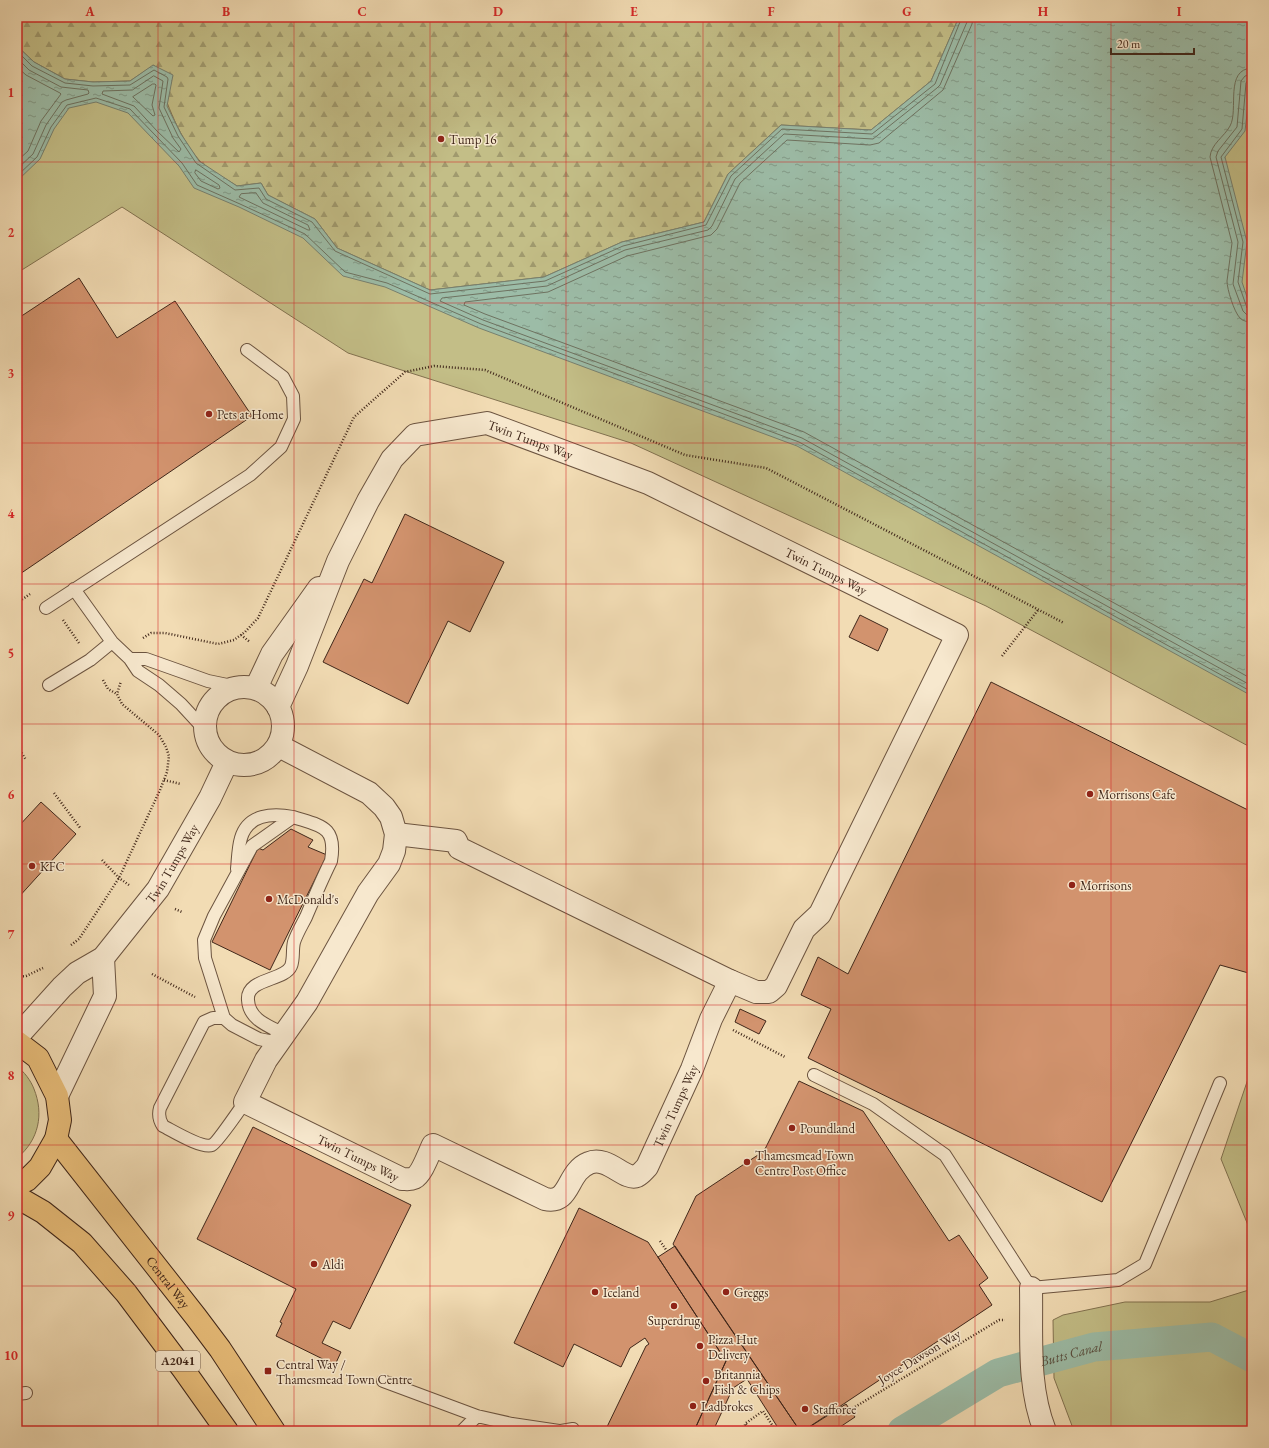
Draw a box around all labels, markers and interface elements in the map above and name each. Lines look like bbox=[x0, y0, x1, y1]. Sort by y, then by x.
text: A bbox=[84, 3, 95, 20]
text: B bbox=[222, 3, 230, 20]
text: C bbox=[357, 3, 367, 20]
text: D bbox=[493, 3, 503, 20]
text: E bbox=[630, 3, 638, 20]
text: F bbox=[767, 3, 775, 20]
text: G bbox=[902, 3, 912, 20]
text: H bbox=[1038, 3, 1049, 20]
text: I bbox=[1177, 3, 1182, 20]
scale bar bbox=[1111, 30, 1194, 56]
text: 20 m bbox=[1117, 36, 1141, 52]
text: 1 bbox=[8, 84, 15, 101]
place label: Tump 16 bbox=[449, 131, 497, 148]
marker: Tump 16 bbox=[436, 134, 446, 144]
text: 2 bbox=[8, 224, 15, 241]
text: 3 bbox=[8, 365, 15, 382]
place label: Pets at Home bbox=[217, 406, 284, 423]
marker: Pets at Home bbox=[204, 409, 214, 419]
street label: Twin Tumps Way bbox=[485, 416, 576, 463]
text: 4 bbox=[8, 505, 15, 522]
street label: Twin Tumps Way bbox=[782, 544, 870, 599]
text: 5 bbox=[8, 645, 14, 662]
text: 6 bbox=[8, 786, 15, 803]
place label: Morrisons Cafe bbox=[1098, 786, 1175, 803]
marker: Morrisons Cafe bbox=[1085, 789, 1095, 799]
street label: Twin Tumps Way bbox=[142, 821, 203, 907]
place label: KFC bbox=[40, 858, 65, 875]
marker: KFC bbox=[27, 861, 37, 871]
place label: Morrisons bbox=[1080, 877, 1131, 894]
marker: Morrisons bbox=[1067, 880, 1077, 890]
place label: McDonald's bbox=[277, 891, 339, 908]
marker: McDonald's bbox=[264, 894, 274, 904]
text: 7 bbox=[8, 926, 15, 943]
street label: Twin Tumps Way bbox=[649, 1062, 702, 1150]
text: 8 bbox=[8, 1067, 15, 1084]
place label: Poundland bbox=[800, 1120, 855, 1137]
marker: Poundland bbox=[787, 1123, 797, 1133]
street label: Twin Tumps Way bbox=[314, 1131, 402, 1186]
place label: Thamesmead Town Centre Post Office bbox=[755, 1147, 854, 1179]
marker: Thamesmead Town Centre Post Office bbox=[742, 1157, 752, 1167]
text: 9 bbox=[8, 1207, 15, 1224]
street label: Central Way bbox=[142, 1253, 194, 1312]
place label: Aldi bbox=[321, 1256, 344, 1273]
marker: Aldi bbox=[309, 1259, 319, 1269]
place label: Iceland bbox=[603, 1284, 640, 1301]
place label: Greggs bbox=[734, 1284, 768, 1301]
marker: Iceland bbox=[590, 1287, 600, 1297]
marker: Greggs bbox=[721, 1287, 731, 1297]
marker: Superdrug bbox=[669, 1301, 679, 1311]
place label: Superdrug bbox=[648, 1312, 701, 1329]
street label: Joyce Dawson Way bbox=[874, 1325, 964, 1388]
place label: Pizza Hut Delivery bbox=[708, 1331, 757, 1363]
water label: Butts Canal bbox=[1037, 1337, 1104, 1370]
marker: Pizza Hut Delivery bbox=[695, 1341, 705, 1351]
text: 10 bbox=[4, 1347, 18, 1364]
road number: A2041 bbox=[156, 1351, 200, 1371]
place label: Central Way / Thamesmead Town Centre bbox=[276, 1356, 412, 1388]
marker: Central Way / Thamesmead Town Centre bbox=[263, 1366, 273, 1376]
place label: Britannia Fish & Chips bbox=[714, 1366, 780, 1398]
marker: Britannia Fish & Chips bbox=[701, 1376, 711, 1386]
place label: Ladbrokes bbox=[701, 1398, 753, 1415]
marker: Ladbrokes bbox=[688, 1401, 698, 1411]
place label: Stafforce bbox=[813, 1401, 856, 1418]
marker: Stafforce bbox=[800, 1404, 810, 1414]

